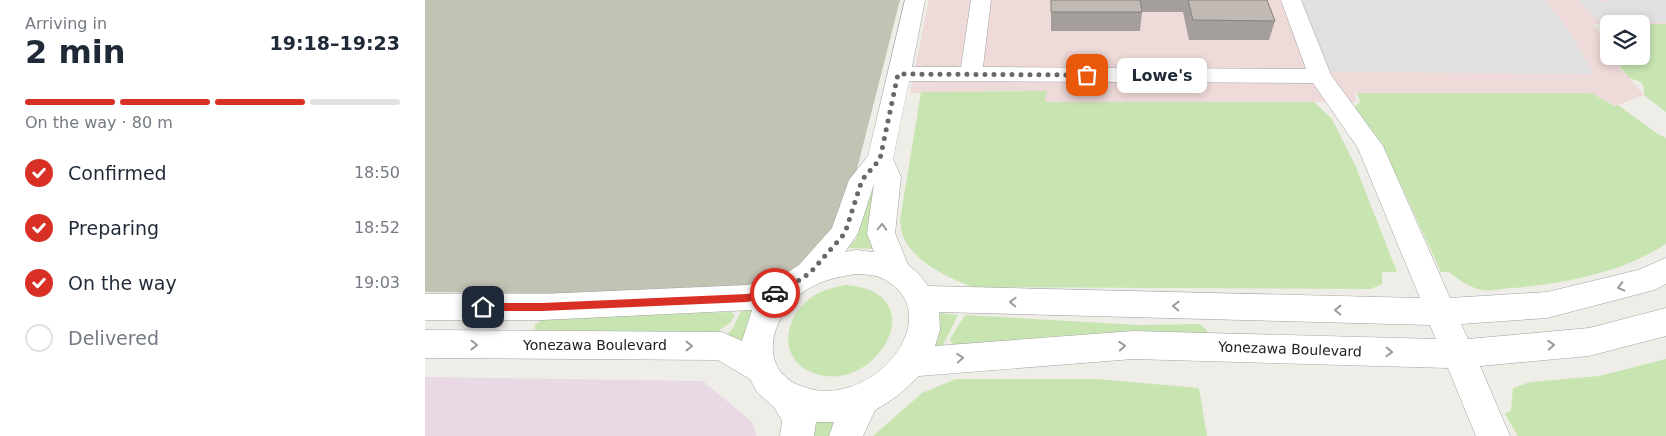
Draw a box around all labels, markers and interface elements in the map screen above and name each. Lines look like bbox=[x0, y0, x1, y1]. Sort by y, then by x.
text: Arriving in bbox=[25, 14, 107, 33]
map controls bbox=[1600, 15, 1650, 65]
button: layers bbox=[1600, 15, 1650, 65]
text: 19:18–19:23 bbox=[270, 32, 400, 54]
text: 2 min bbox=[25, 33, 126, 71]
pin bbox=[1066, 54, 1108, 96]
callout: Lowe's bbox=[1117, 58, 1207, 92]
icon: bag bbox=[1073, 61, 1101, 89]
text: Lowe's bbox=[1131, 66, 1193, 85]
text: On the way · 80 m bbox=[25, 113, 173, 132]
icon: check bbox=[25, 159, 53, 187]
text: Confirmed bbox=[68, 162, 167, 184]
text: 18:50 bbox=[354, 163, 400, 182]
icon: check bbox=[25, 214, 53, 242]
text: Preparing bbox=[68, 217, 159, 239]
text: 18:52 bbox=[354, 218, 400, 237]
one-way arrow bbox=[877, 223, 888, 231]
courier bbox=[750, 268, 800, 318]
icon: check bbox=[25, 269, 53, 297]
text: On the way bbox=[68, 272, 177, 294]
text: 19:03 bbox=[354, 273, 400, 292]
icon: car bbox=[761, 279, 789, 307]
one-way arrow bbox=[1616, 281, 1625, 292]
pin bbox=[462, 286, 504, 328]
icon: home bbox=[469, 293, 497, 321]
one-way arrow bbox=[1009, 297, 1017, 307]
one-way arrow bbox=[1172, 301, 1180, 311]
one-way arrow bbox=[1334, 305, 1342, 315]
text: Delivered bbox=[68, 327, 159, 349]
street label: Yonezawa Boulevard bbox=[522, 337, 667, 353]
street label: Yonezawa Boulevard bbox=[1217, 338, 1362, 360]
one-way arrow bbox=[470, 340, 478, 350]
one-way arrow bbox=[1548, 340, 1556, 351]
one-way arrow bbox=[685, 341, 693, 351]
one-way arrow bbox=[1118, 341, 1126, 352]
one-way arrow bbox=[1386, 347, 1394, 357]
one-way arrow bbox=[956, 352, 964, 363]

